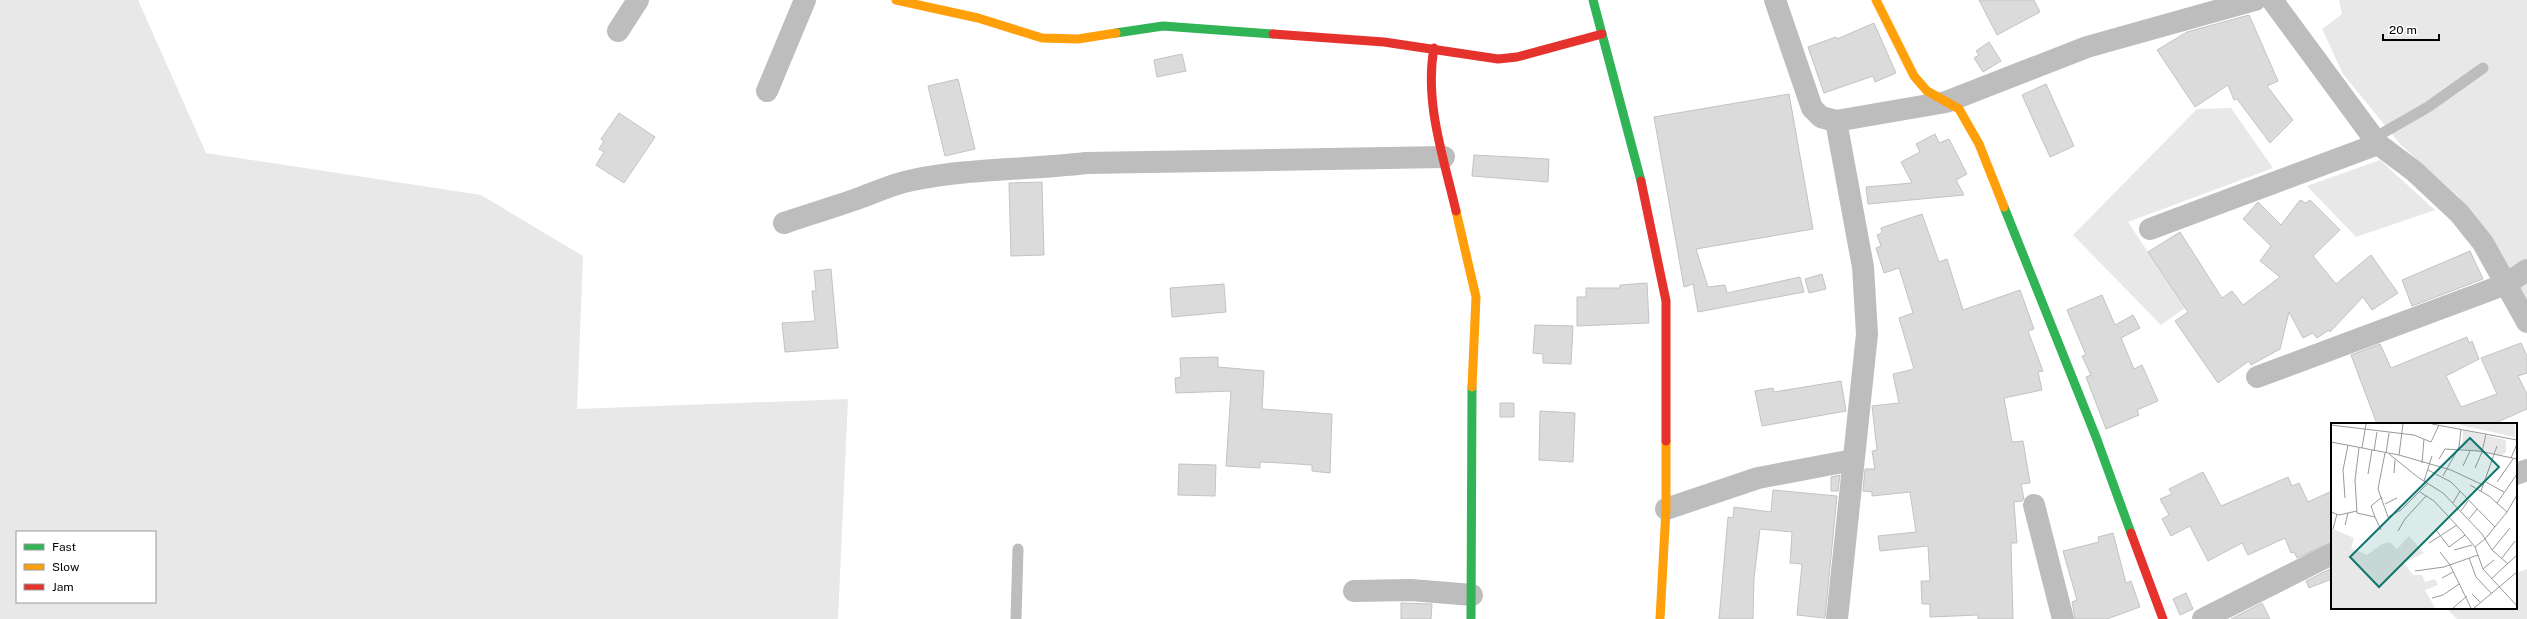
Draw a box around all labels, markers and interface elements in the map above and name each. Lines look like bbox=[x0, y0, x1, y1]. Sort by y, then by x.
scale bar bbox=[2383, 16, 2439, 42]
text: 20 m bbox=[2389, 23, 2417, 37]
inset map bbox=[2331, 423, 2517, 609]
legend bbox=[16, 531, 156, 603]
text: Fast bbox=[52, 540, 77, 554]
text: Slow bbox=[52, 560, 80, 574]
text: Jam bbox=[52, 580, 74, 594]

